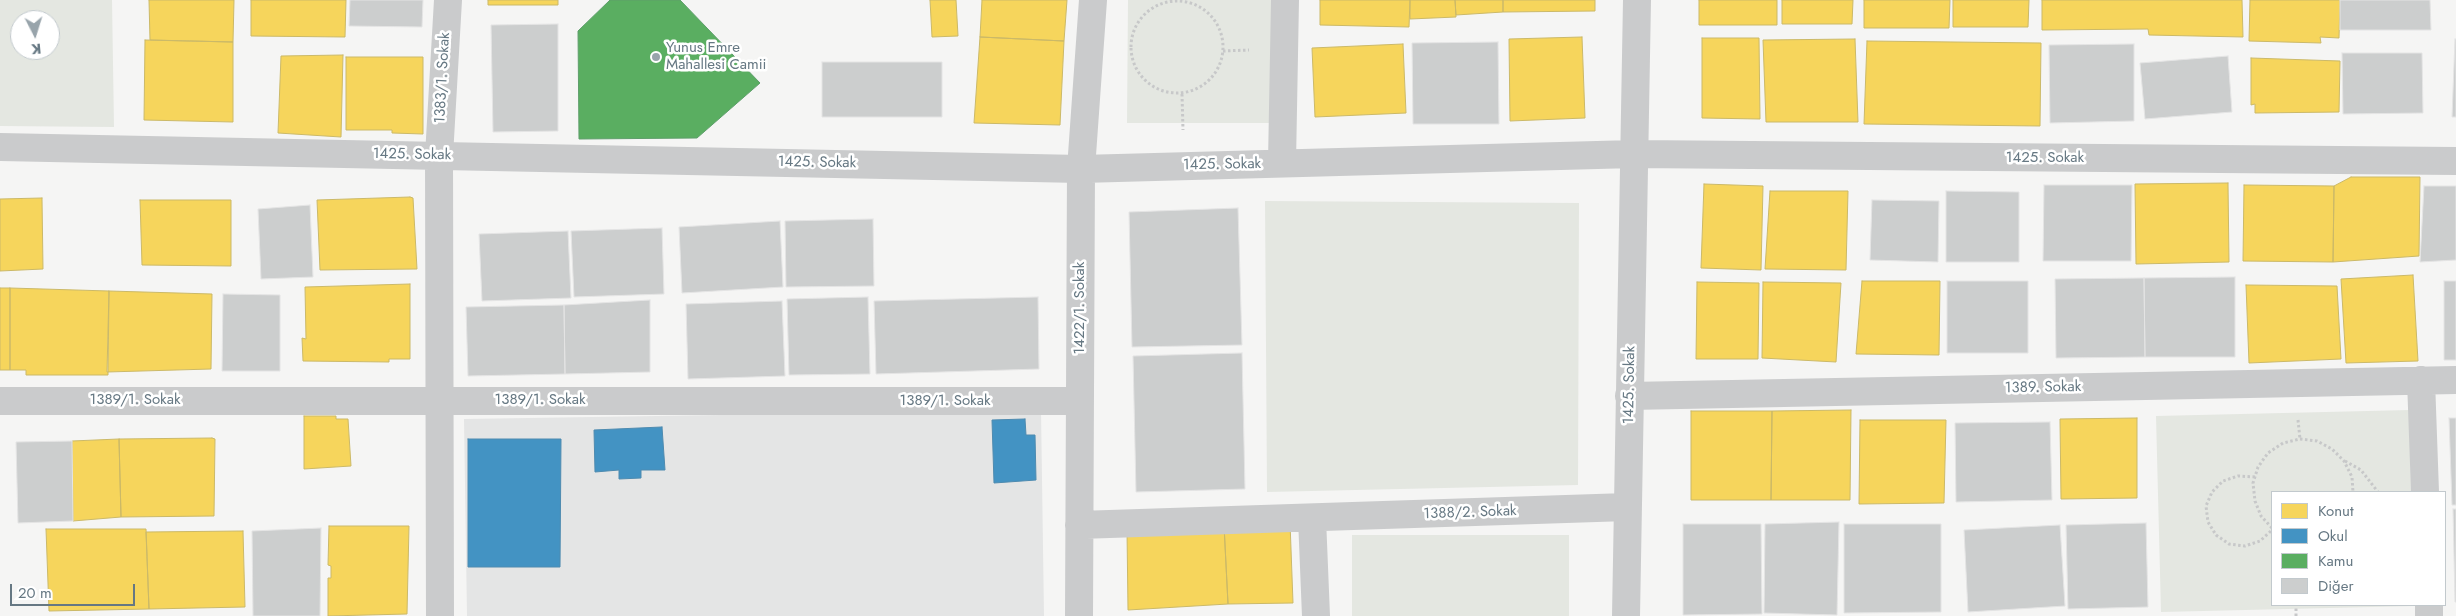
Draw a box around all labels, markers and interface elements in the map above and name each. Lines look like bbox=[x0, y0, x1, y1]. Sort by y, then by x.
north arrow bbox=[10, 10, 60, 60]
street label: 1383/1. Sokak bbox=[432, 32, 454, 124]
text: K bbox=[30, 39, 42, 59]
place label: Yunus Emre Mahallesi Camii bbox=[666, 39, 767, 74]
marker: Yunus Emre Mahallesi Camii bbox=[650, 51, 662, 63]
street label: 1425. Sokak bbox=[373, 145, 451, 165]
street label: 1425. Sokak bbox=[2006, 149, 2084, 167]
street label: 1425. Sokak bbox=[778, 153, 856, 173]
street label: 1425. Sokak bbox=[1183, 155, 1261, 175]
street label: 1422/1. Sokak bbox=[1071, 262, 1089, 354]
street label: 1425. Sokak bbox=[1620, 346, 1640, 424]
street label: 1389. Sokak bbox=[2005, 378, 2081, 398]
street label: 1389/1. Sokak bbox=[89, 391, 181, 409]
street label: 1389/1. Sokak bbox=[494, 391, 586, 409]
street label: 1389/1. Sokak bbox=[899, 392, 991, 410]
legend bbox=[2271, 491, 2446, 606]
text: Konut bbox=[2318, 500, 2354, 522]
street label: 1388/2. Sokak bbox=[1423, 502, 1517, 524]
text: Okul bbox=[2318, 525, 2348, 547]
text: Kamu bbox=[2318, 550, 2353, 572]
scale bar bbox=[12, 574, 138, 606]
text: Diğer bbox=[2318, 575, 2354, 597]
text: 20 m bbox=[18, 582, 52, 604]

